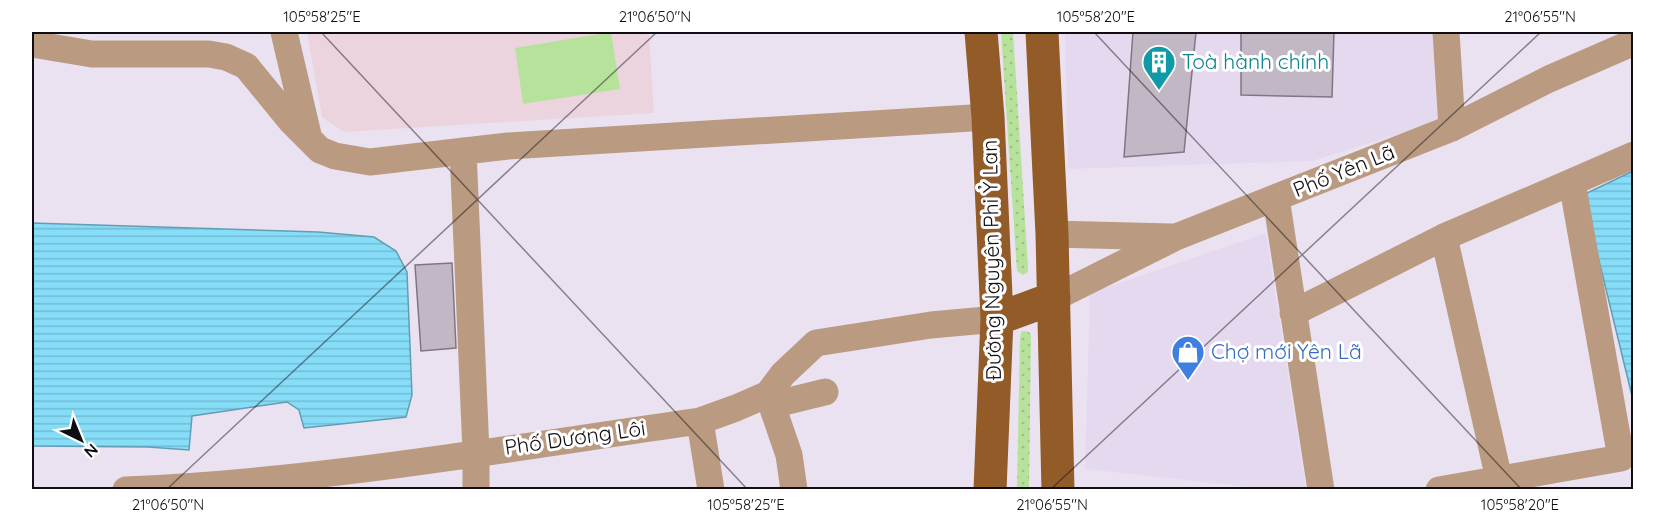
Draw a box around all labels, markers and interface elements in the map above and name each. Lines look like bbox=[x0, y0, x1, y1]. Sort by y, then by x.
text: 105°58'25"E bbox=[283, 7, 361, 26]
text: 21°06'50"N bbox=[619, 7, 691, 26]
text: 105°58'20"E bbox=[1057, 7, 1135, 26]
text: 21°06'55"N bbox=[1504, 7, 1576, 26]
building icon: Toà hành chính bbox=[1141, 44, 1177, 91]
place label: Toà hành chính bbox=[1182, 48, 1329, 74]
street label: Phố Yên Lã bbox=[1289, 138, 1398, 202]
street label: Đường Nguyên Phi Ỷ Lan bbox=[976, 139, 1006, 381]
shop icon: Chợ mới Yên Lã bbox=[1170, 334, 1206, 381]
place label: Chợ mới Yên Lã bbox=[1211, 338, 1362, 364]
north arrow bbox=[51, 410, 111, 470]
street label: Phố Dương Lôi bbox=[503, 414, 647, 460]
text: N bbox=[80, 440, 102, 462]
text: 21°06'50"N bbox=[132, 495, 204, 514]
text: 105°58'25"E bbox=[707, 495, 785, 514]
text: 21°06'55"N bbox=[1016, 495, 1088, 514]
text: 105°58'20"E bbox=[1481, 495, 1559, 514]

